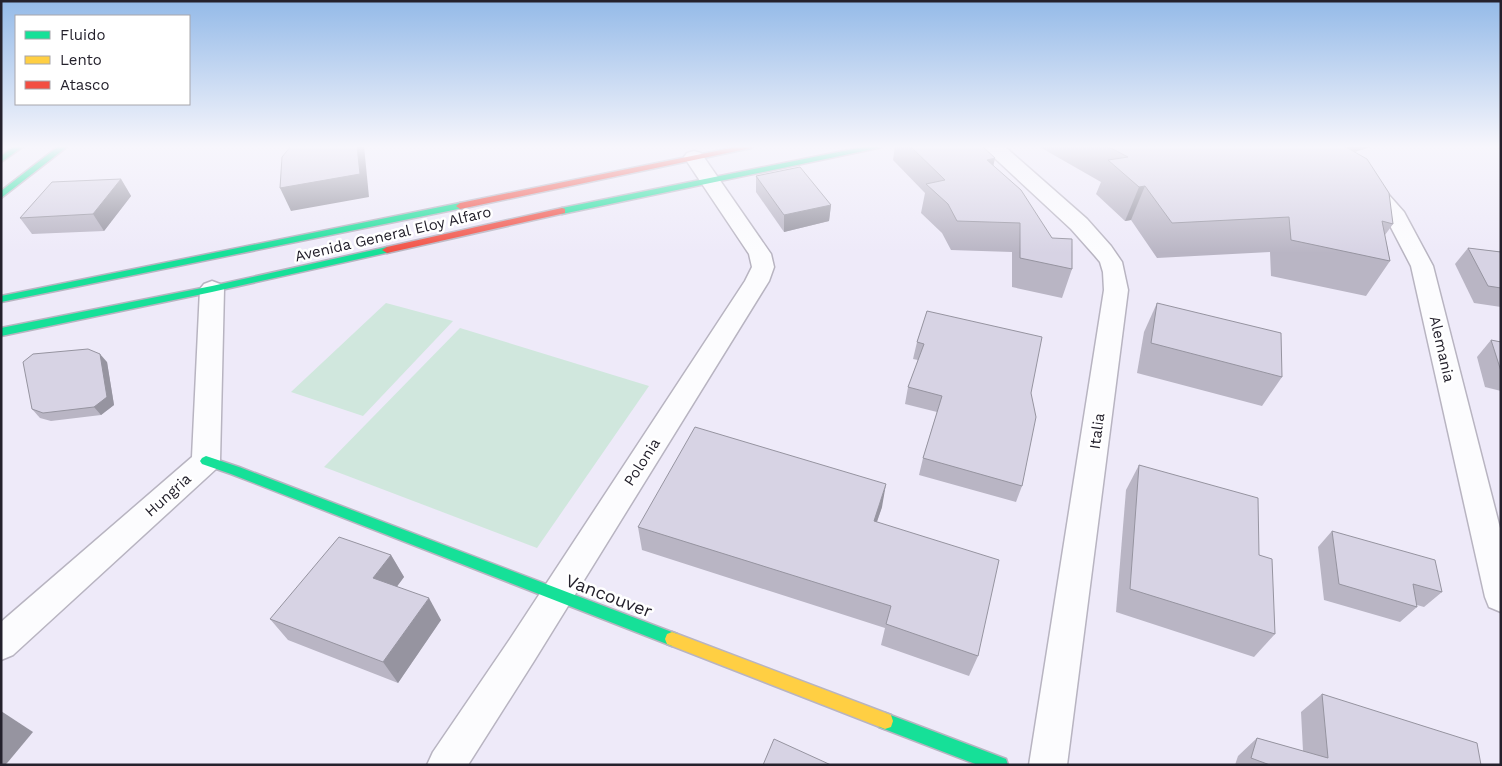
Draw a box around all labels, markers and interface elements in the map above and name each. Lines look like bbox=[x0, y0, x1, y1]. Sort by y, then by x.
legend bbox=[15, 15, 190, 105]
text: Fluido bbox=[60, 26, 105, 44]
text: Lento bbox=[60, 51, 102, 69]
text: Atasco bbox=[60, 76, 109, 94]
street label: Avenida General Eloy Alfaro bbox=[293, 203, 493, 265]
street label: Alemania bbox=[1426, 314, 1458, 384]
street label: Italia bbox=[1086, 411, 1109, 450]
street label: Polonia bbox=[620, 434, 664, 489]
street label: Hungria bbox=[141, 469, 195, 520]
street label: Vancouver bbox=[563, 569, 655, 622]

